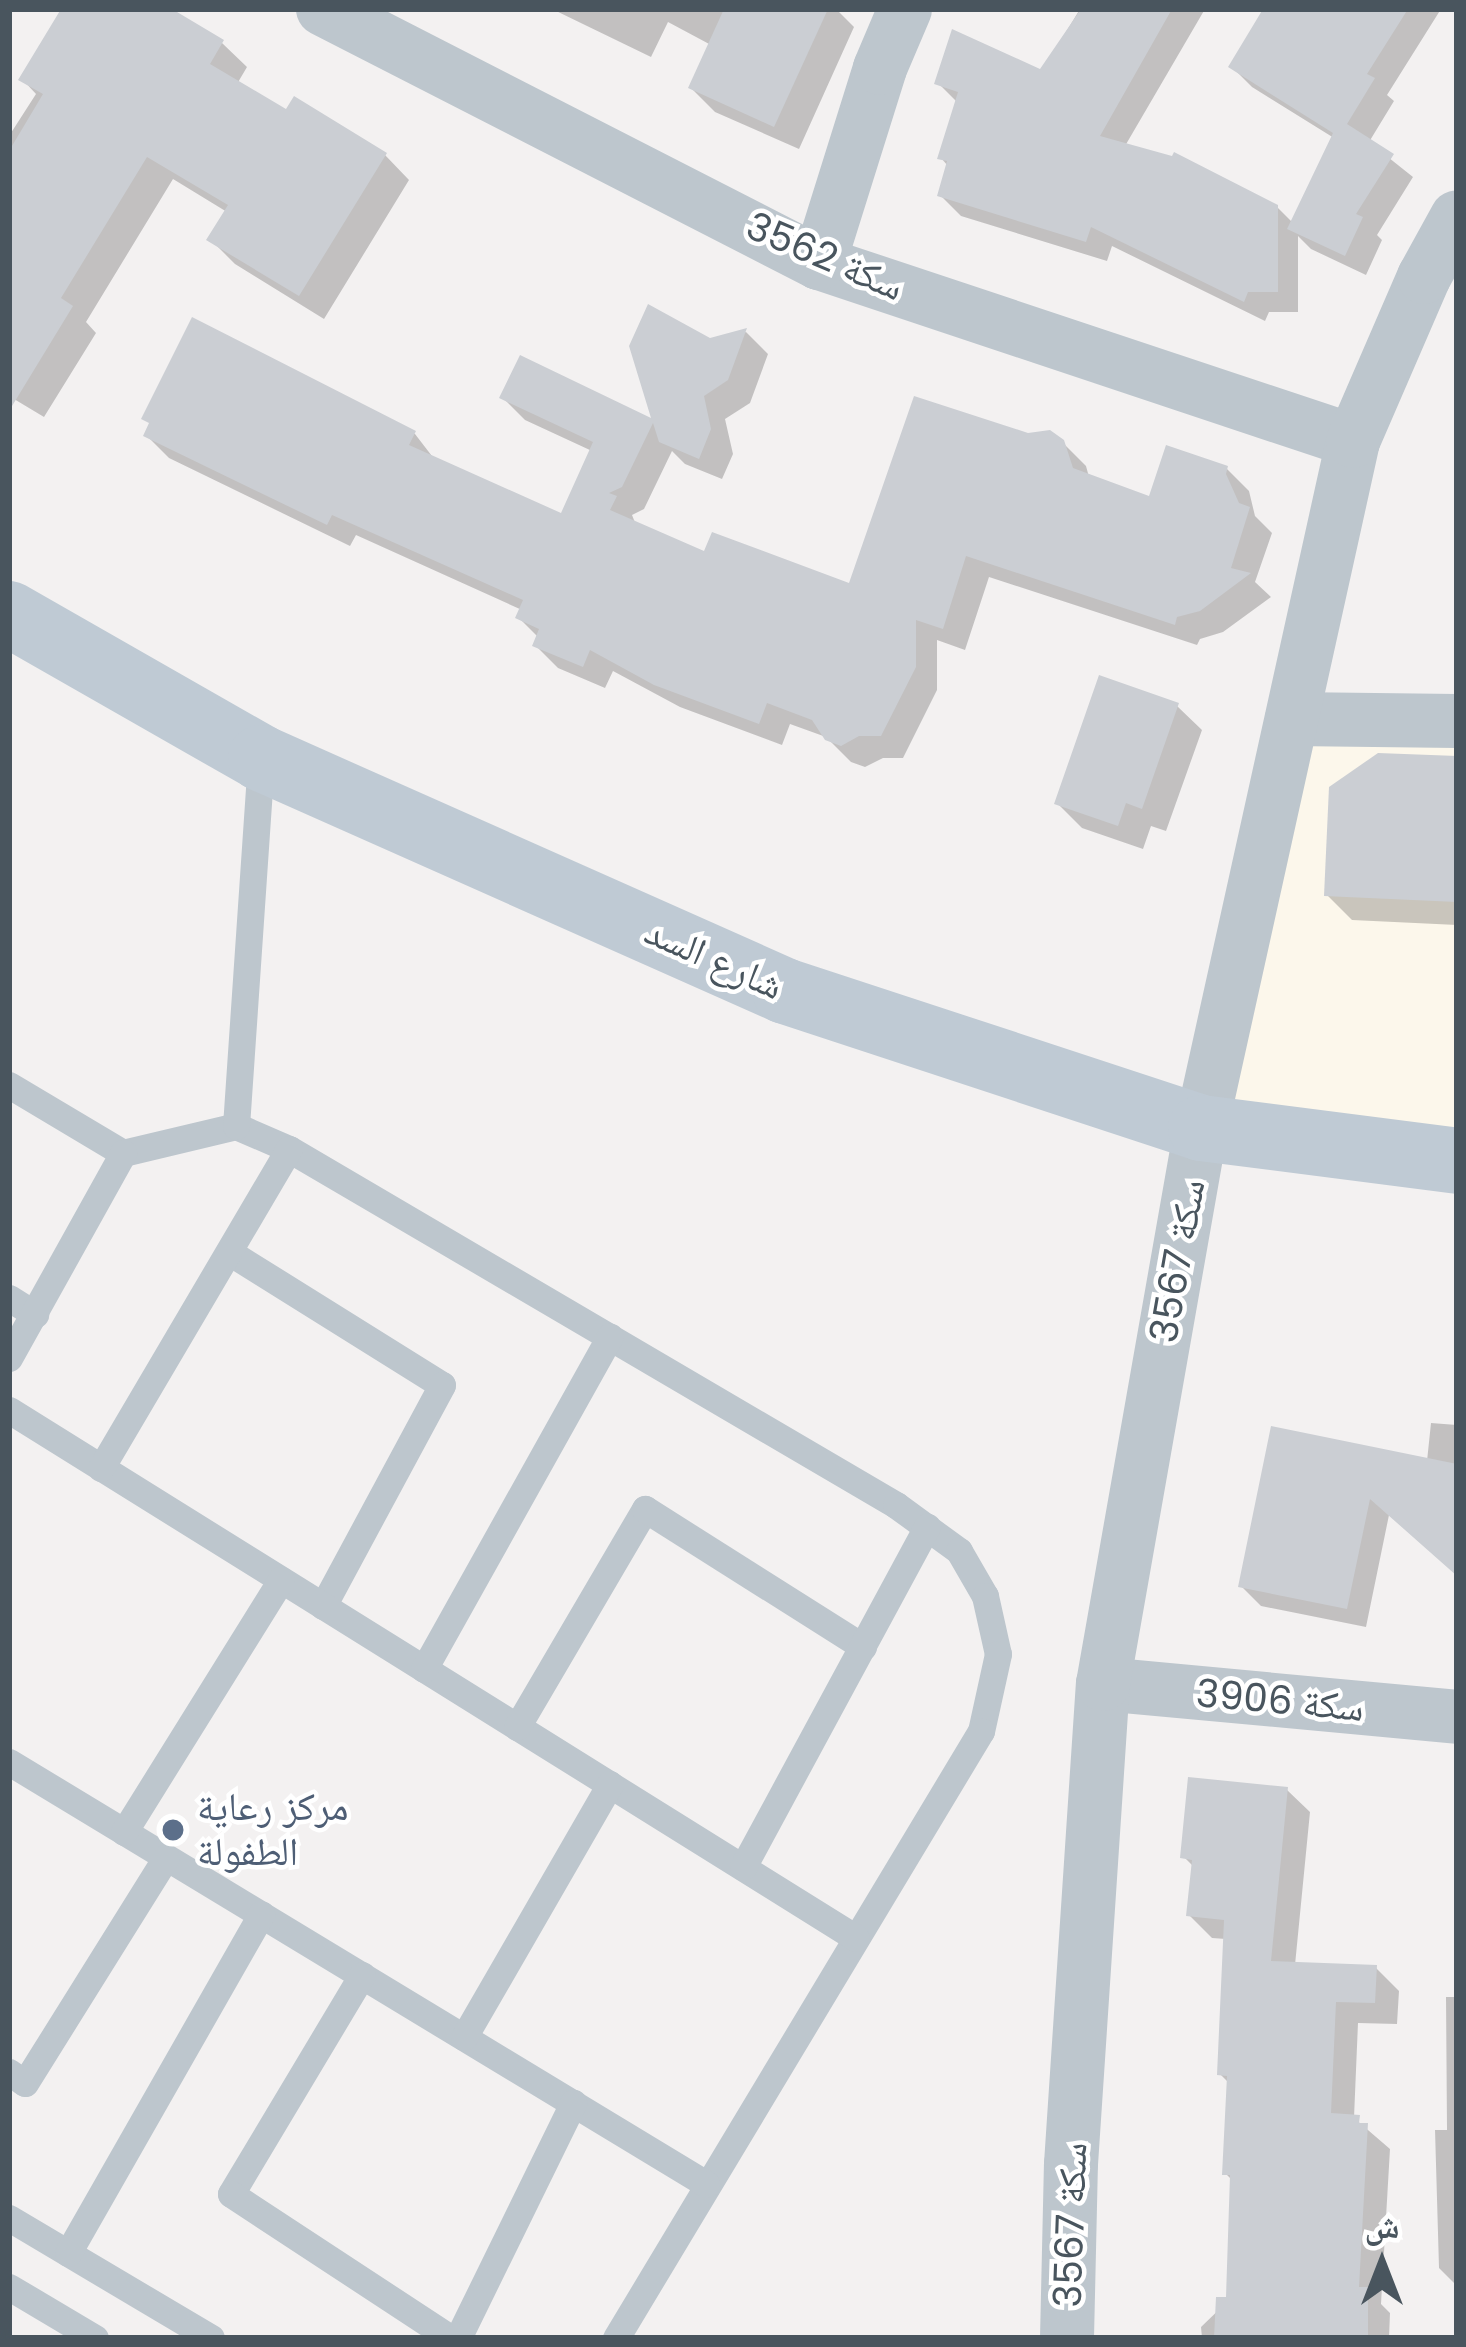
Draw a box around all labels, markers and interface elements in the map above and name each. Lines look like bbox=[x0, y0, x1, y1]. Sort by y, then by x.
street label: سكة 3562 bbox=[739, 203, 911, 311]
street label: شارع السد bbox=[638, 908, 790, 1010]
street label: سكة 3567 bbox=[1141, 1176, 1215, 1346]
street label: سكة 3906 bbox=[1194, 1670, 1366, 1732]
place label: مركز رعاية الطفولة bbox=[197, 1785, 349, 1876]
marker: مركز رعاية الطفولة bbox=[160, 1817, 186, 1843]
street label: سكة 3567 bbox=[1045, 2142, 1097, 2308]
north arrow bbox=[1322, 2203, 1442, 2323]
text: ش bbox=[1364, 2203, 1400, 2250]

